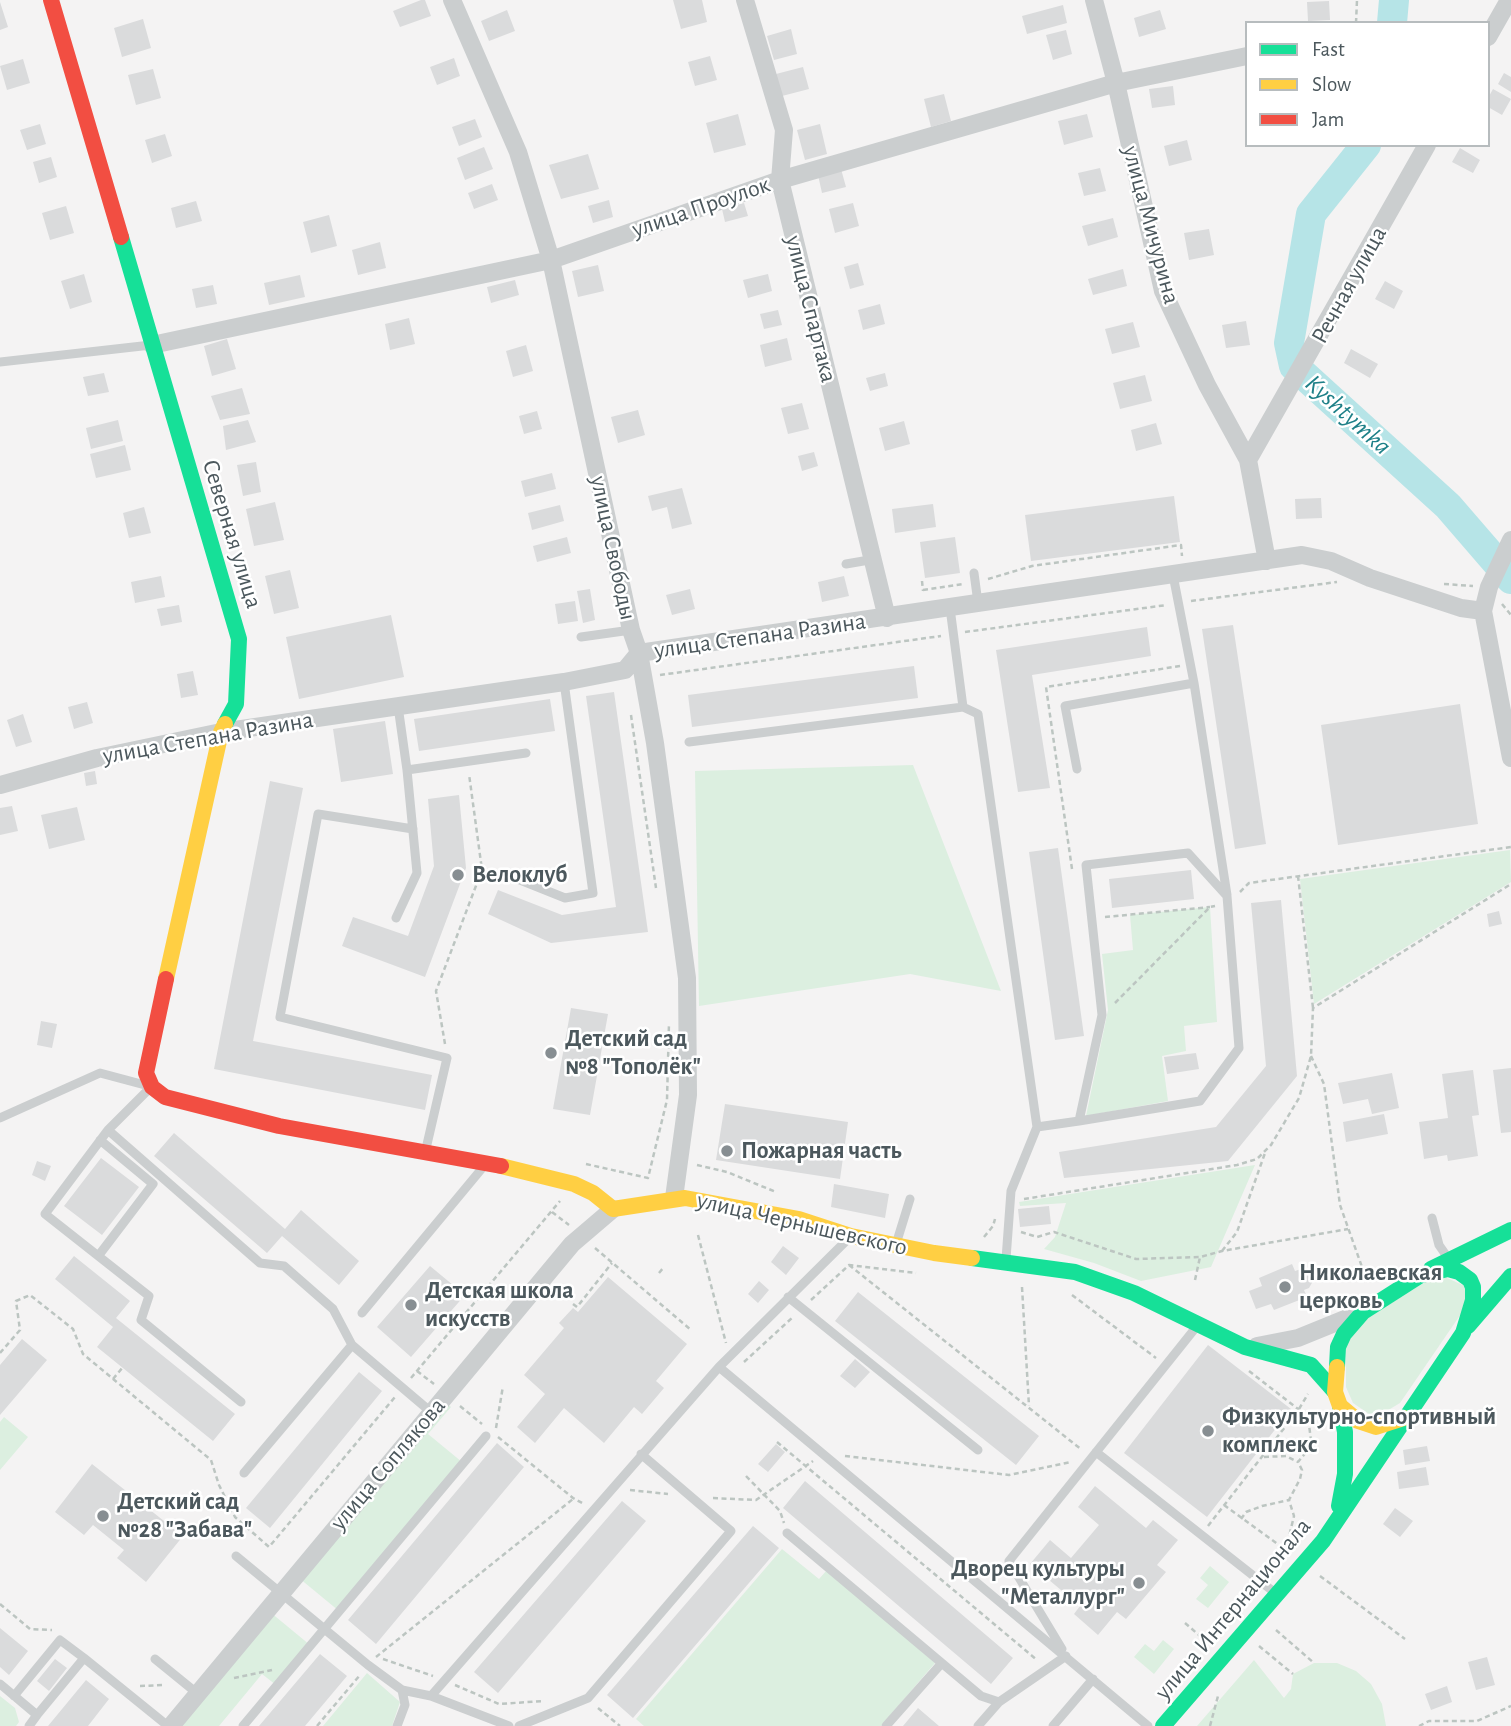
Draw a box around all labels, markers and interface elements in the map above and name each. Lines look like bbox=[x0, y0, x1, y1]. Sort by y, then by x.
legend bbox=[1245, 21, 1490, 147]
text: Fast bbox=[1312, 39, 1345, 60]
text: Slow bbox=[1312, 74, 1351, 95]
text: Jam bbox=[1312, 109, 1344, 130]
street label: улица Мичурина bbox=[1116, 143, 1186, 307]
street label: улица Проулок bbox=[628, 170, 774, 244]
street label: Речная улица bbox=[1305, 221, 1393, 349]
street label: улица Спартака bbox=[779, 233, 843, 385]
water label: Kyshtymka bbox=[1298, 368, 1398, 462]
street label: Северная улица bbox=[196, 456, 268, 612]
street label: улица Свободы bbox=[584, 473, 642, 623]
street label: улица Степана Разина bbox=[652, 607, 868, 665]
street label: улица Степана Разина bbox=[100, 705, 316, 771]
place label: Велоклуб bbox=[472, 861, 567, 889]
marker: Велоклуб bbox=[450, 867, 466, 883]
place label: Детский сад №8 "Тополёк" bbox=[565, 1025, 701, 1081]
marker: Детский сад №8 "Тополёк" bbox=[543, 1045, 559, 1061]
place label: Пожарная часть bbox=[741, 1137, 902, 1165]
marker: Пожарная часть bbox=[719, 1143, 735, 1159]
street label: улица Чернышевского bbox=[694, 1186, 910, 1262]
place label: Николаевская церковь bbox=[1299, 1259, 1442, 1315]
place label: Детская школа искусств bbox=[425, 1277, 574, 1333]
marker: Николаевская церковь bbox=[1277, 1279, 1293, 1295]
marker: Детская школа искусств bbox=[403, 1297, 419, 1313]
street label: улица Соплякова bbox=[324, 1392, 452, 1536]
place label: Физкультурно-спортивный комплекс bbox=[1222, 1403, 1496, 1459]
marker: Физкультурно-спортивный комплекс bbox=[1200, 1423, 1216, 1439]
place label: Детский сад №28 "Забава" bbox=[117, 1488, 252, 1544]
marker: Детский сад №28 "Забава" bbox=[95, 1508, 111, 1524]
street label: улица Интернационала bbox=[1149, 1512, 1317, 1706]
place label: Дворец культуры "Металлург" bbox=[951, 1555, 1125, 1611]
marker: Дворец культуры "Металлург" bbox=[1131, 1575, 1147, 1591]

